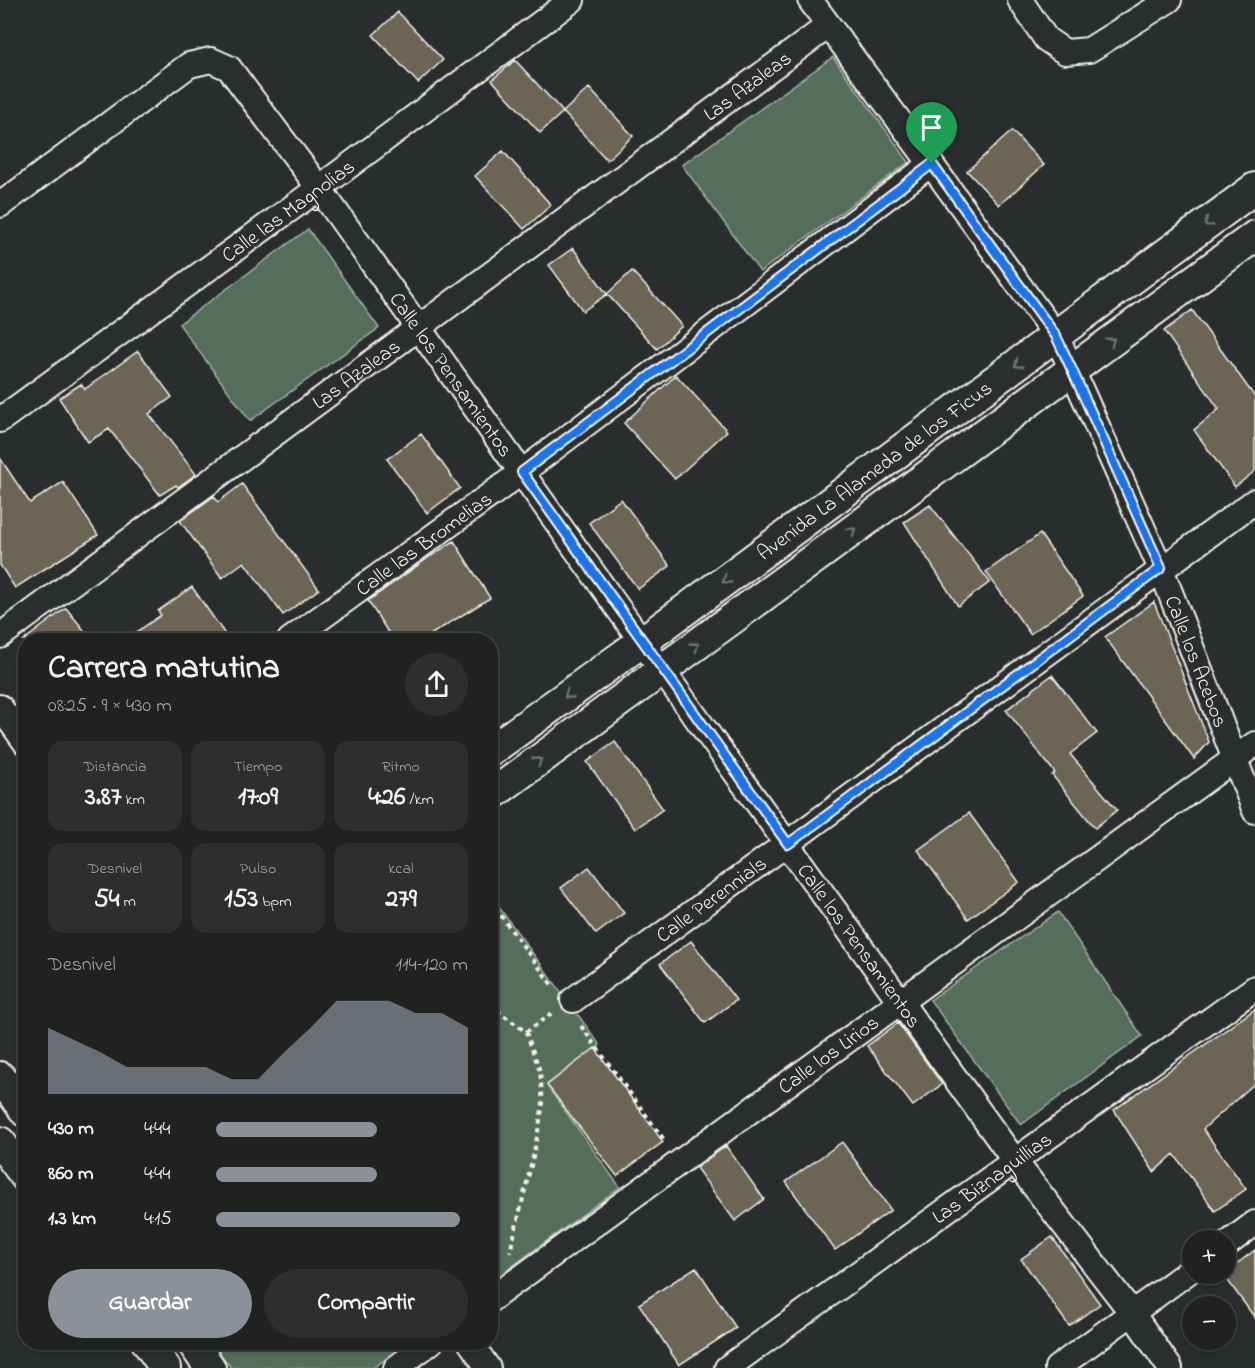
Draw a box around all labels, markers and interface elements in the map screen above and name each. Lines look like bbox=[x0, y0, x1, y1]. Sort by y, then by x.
street label: Las Azaleas bbox=[698, 45, 799, 130]
pin bbox=[906, 102, 957, 164]
icon: arrive bbox=[915, 111, 948, 144]
street label: Calle las Magnolias bbox=[216, 153, 362, 271]
one-way arrow bbox=[1204, 215, 1215, 226]
street label: Calle los Pensamientos bbox=[381, 287, 519, 464]
street label: Las Azaleas bbox=[307, 333, 407, 418]
one-way arrow bbox=[1105, 337, 1116, 348]
one-way arrow bbox=[1013, 357, 1024, 368]
street label: Avenida La Alameda de los Ficus bbox=[751, 374, 999, 569]
street label: Calle las Bromelias bbox=[350, 485, 499, 605]
one-way arrow bbox=[846, 527, 857, 538]
one-way arrow bbox=[721, 573, 732, 584]
street label: Calle los Acebos bbox=[1156, 592, 1234, 732]
one-way arrow bbox=[688, 642, 699, 653]
text: Carrera matutina bbox=[48, 645, 280, 693]
button: share bbox=[405, 653, 468, 716]
one-way arrow bbox=[564, 688, 575, 699]
text: 08:25 · 9 × 430 m bbox=[48, 692, 172, 721]
text: Distancia bbox=[83, 755, 147, 779]
text: Tiempo bbox=[234, 755, 282, 779]
text: Ritmo bbox=[382, 755, 420, 779]
one-way arrow bbox=[531, 757, 542, 768]
text: 3.87 bbox=[85, 779, 122, 817]
text: 17:09 bbox=[238, 779, 278, 817]
text: 4:26 bbox=[368, 779, 405, 817]
text: km bbox=[122, 788, 145, 812]
text: /km bbox=[405, 788, 434, 812]
street label: Calle Perennials bbox=[650, 850, 774, 951]
text: Desnivel bbox=[88, 857, 142, 881]
text: Pulso bbox=[240, 857, 276, 881]
text: kcal bbox=[388, 857, 414, 881]
street label: Calle los Pensamientos bbox=[789, 858, 928, 1035]
text: 54 bbox=[94, 881, 120, 919]
text: 153 bbox=[224, 881, 258, 919]
text: 279 bbox=[385, 881, 417, 919]
text: m bbox=[120, 890, 136, 914]
text: bpm bbox=[258, 890, 292, 914]
text: Desnivel bbox=[48, 951, 116, 980]
text: 114–120 m bbox=[396, 951, 468, 980]
street label: Calle los Lirios bbox=[773, 1009, 886, 1103]
text: 430 m bbox=[48, 1115, 94, 1144]
text: 4:44 bbox=[144, 1115, 170, 1144]
street label: Las Biznaguillias bbox=[927, 1126, 1059, 1233]
text: 860 m bbox=[48, 1160, 93, 1189]
text: 4:44 bbox=[144, 1160, 170, 1189]
text: 1.3 km bbox=[48, 1205, 96, 1234]
text: 4:15 bbox=[144, 1205, 172, 1234]
map controls bbox=[1182, 1230, 1236, 1350]
button: + bbox=[1182, 1230, 1236, 1284]
button: Guardar bbox=[48, 1269, 252, 1338]
button: Compartir bbox=[264, 1269, 468, 1338]
button: − bbox=[1182, 1296, 1236, 1350]

